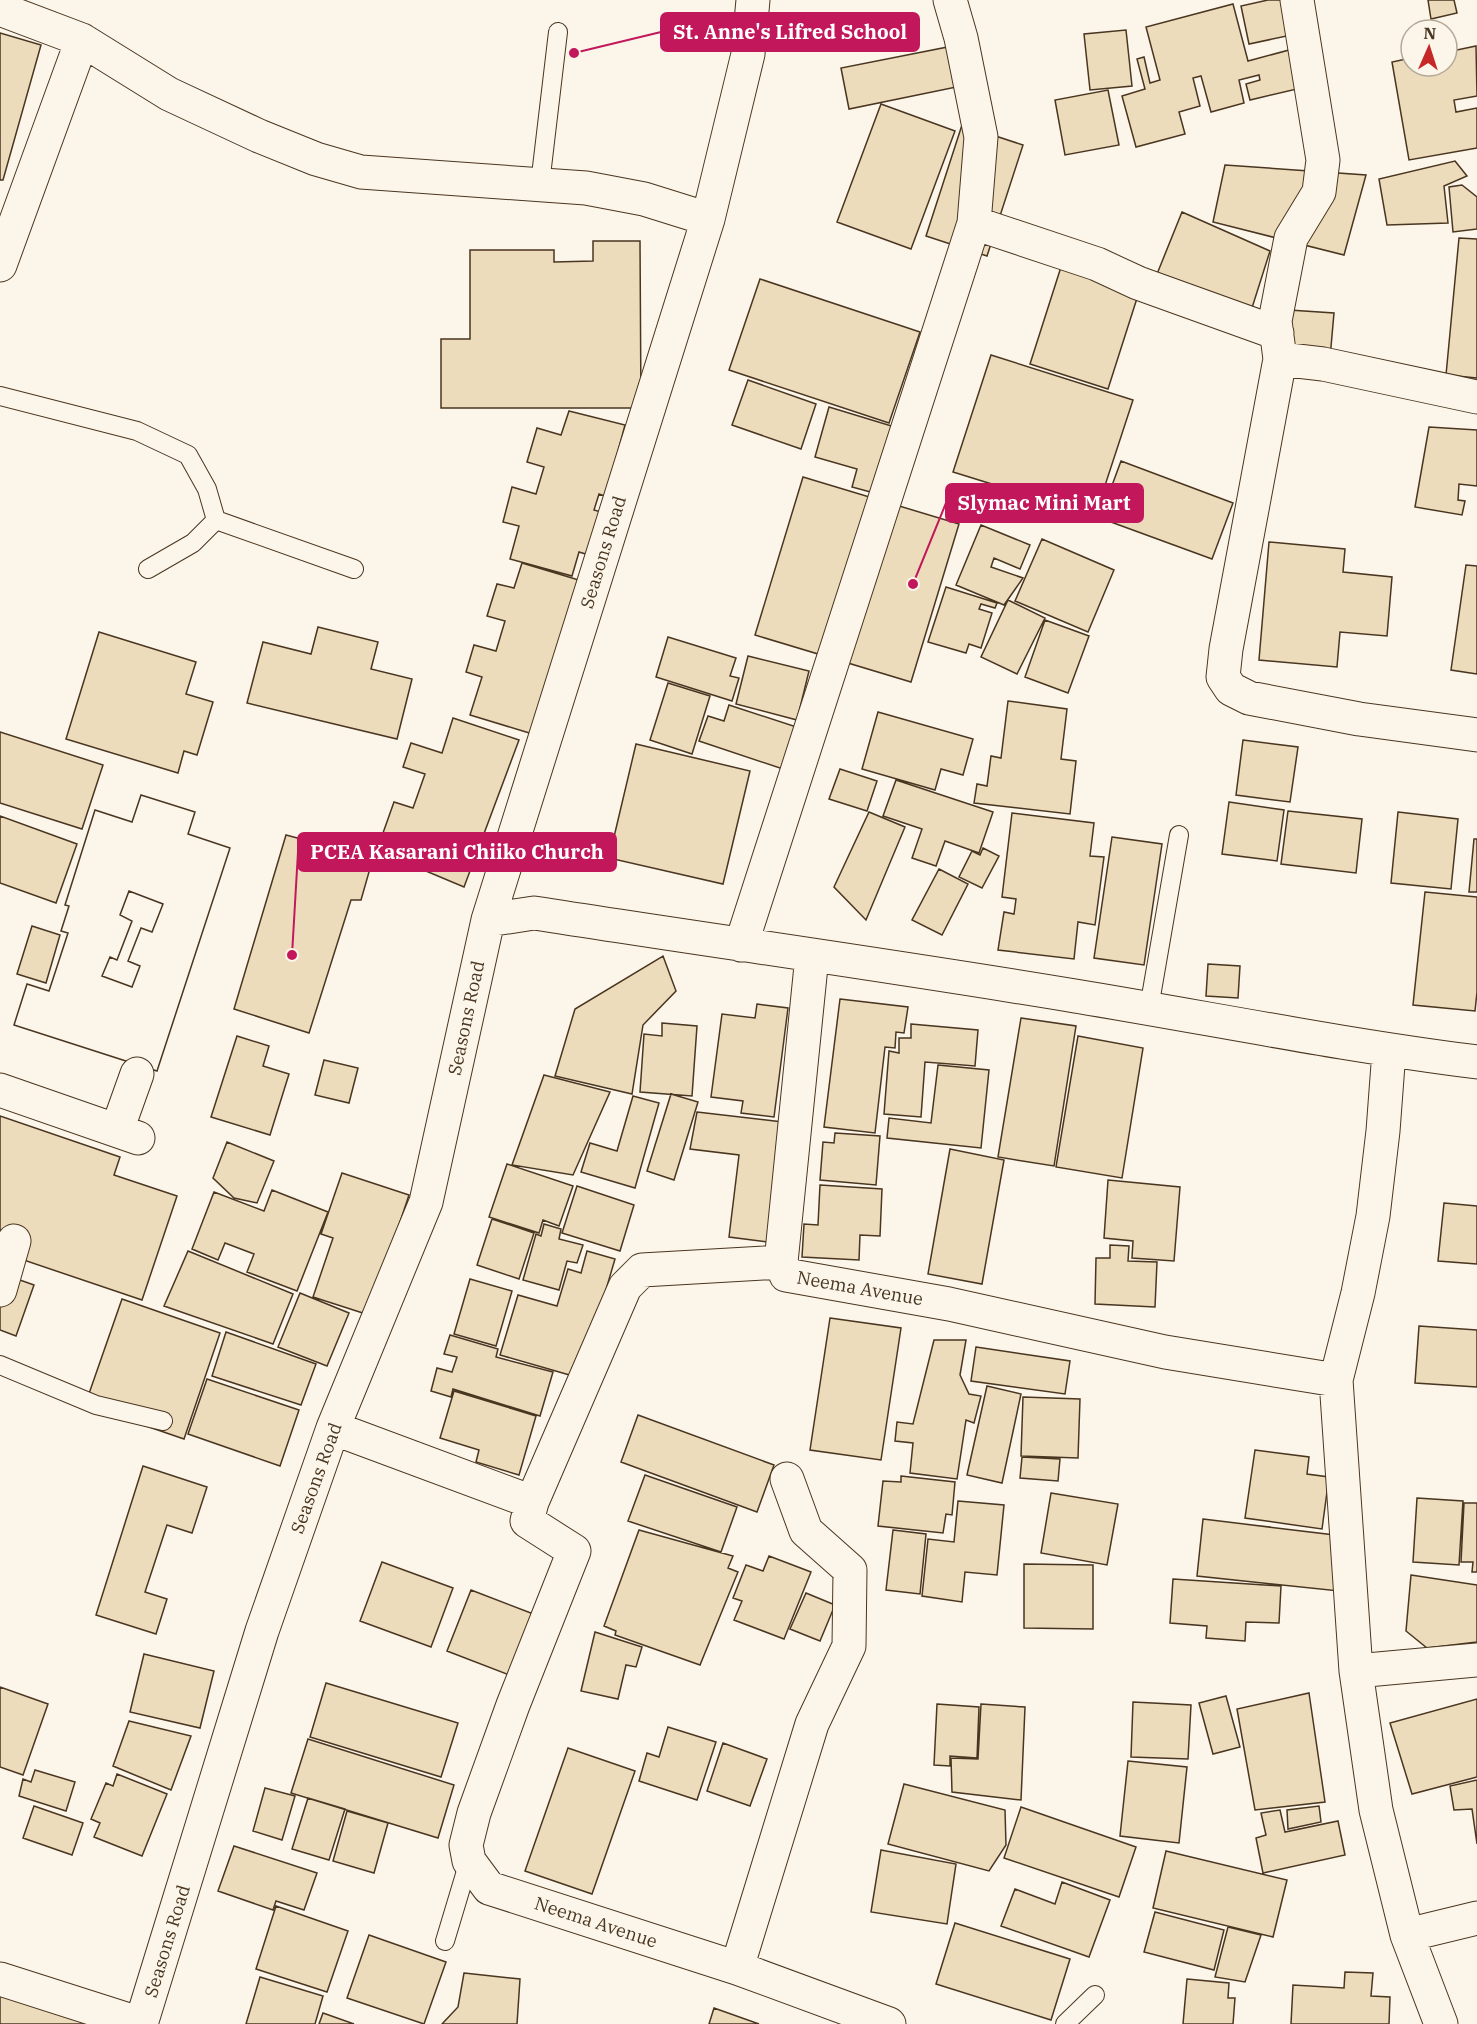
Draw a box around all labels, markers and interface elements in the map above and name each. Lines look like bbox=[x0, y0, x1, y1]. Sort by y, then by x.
callout: St. Anne's Lifred School bbox=[661, 13, 919, 51]
text: St. Anne's Lifred School bbox=[673, 18, 907, 45]
north arrow bbox=[1399, 18, 1459, 78]
text: N bbox=[1423, 23, 1437, 43]
callout: Slymac Mini Mart bbox=[946, 484, 1143, 522]
text: Slymac Mini Mart bbox=[958, 489, 1131, 516]
street label: Seasons Road bbox=[575, 493, 631, 611]
callout: PCEA Kasarani Chiiko Church bbox=[298, 833, 616, 871]
text: PCEA Kasarani Chiiko Church bbox=[310, 838, 604, 865]
street label: Seasons Road bbox=[443, 959, 489, 1077]
street label: Neema Avenue bbox=[795, 1266, 925, 1310]
street label: Seasons Road bbox=[285, 1419, 347, 1537]
street label: Seasons Road bbox=[139, 1882, 195, 2000]
street label: Neema Avenue bbox=[532, 1891, 660, 1953]

